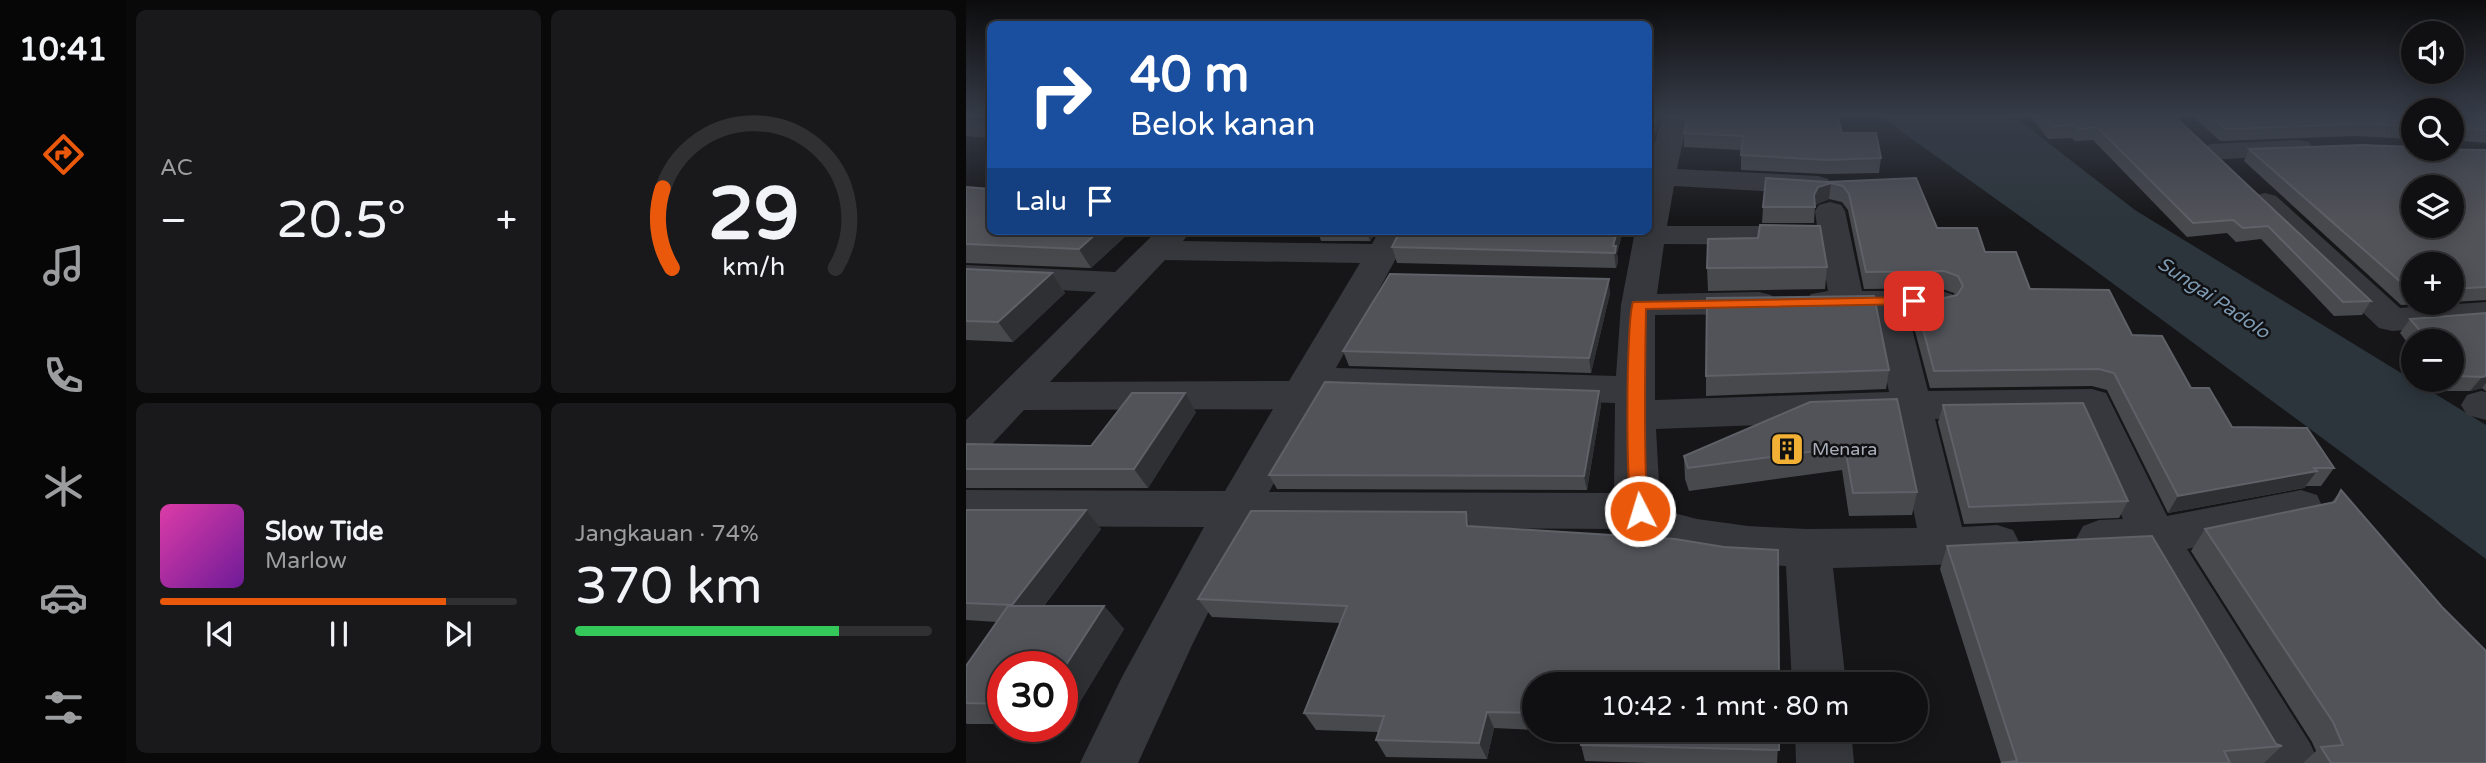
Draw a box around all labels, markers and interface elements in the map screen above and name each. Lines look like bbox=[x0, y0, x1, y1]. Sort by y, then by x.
map controls bbox=[2401, 21, 2464, 392]
button: sound bbox=[2401, 21, 2464, 84]
text: 10:41 bbox=[19, 31, 107, 69]
text: 40 m bbox=[1130, 46, 1249, 105]
icon: right bbox=[1015, 49, 1106, 140]
button: search bbox=[2401, 98, 2464, 161]
text: Belok kanan bbox=[1130, 106, 1315, 144]
icon: directions bbox=[39, 130, 88, 179]
text: AC bbox=[160, 154, 193, 182]
text: 29 bbox=[708, 171, 799, 259]
button: layers bbox=[2401, 175, 2464, 238]
icon: arrive bbox=[1081, 182, 1119, 220]
text: Lalu bbox=[1015, 186, 1067, 217]
text: 20.5° bbox=[276, 189, 406, 252]
text: − bbox=[160, 198, 187, 244]
text: + bbox=[496, 198, 517, 244]
icon: music bbox=[39, 241, 88, 290]
text: km/h bbox=[722, 251, 785, 281]
water label: Sungai Padolo bbox=[2153, 252, 2275, 344]
button: + bbox=[2401, 252, 2464, 315]
pin bbox=[1884, 271, 1944, 331]
icon: arrive bbox=[1895, 282, 1933, 320]
button: − bbox=[2401, 329, 2464, 392]
icon: phone bbox=[39, 351, 88, 400]
building icon: Menara bbox=[1768, 430, 1806, 468]
place label: Menara bbox=[1812, 438, 1877, 460]
icon: climate bbox=[39, 462, 88, 511]
position arrow bbox=[1603, 474, 1677, 548]
text: Slow Tide bbox=[265, 516, 383, 547]
text: Jangkauan · 74% bbox=[575, 520, 759, 548]
text: Marlow bbox=[265, 547, 347, 575]
text: 370 km bbox=[575, 555, 763, 618]
icon: car bbox=[39, 573, 88, 622]
icon: previous bbox=[201, 615, 239, 653]
icon: pause bbox=[320, 615, 358, 653]
icon: next bbox=[439, 615, 477, 653]
speed limit sign: 30 bbox=[987, 651, 1078, 742]
icon: filters bbox=[39, 683, 88, 732]
text: 10:42 · 1 mnt · 80 m bbox=[1601, 691, 1849, 722]

